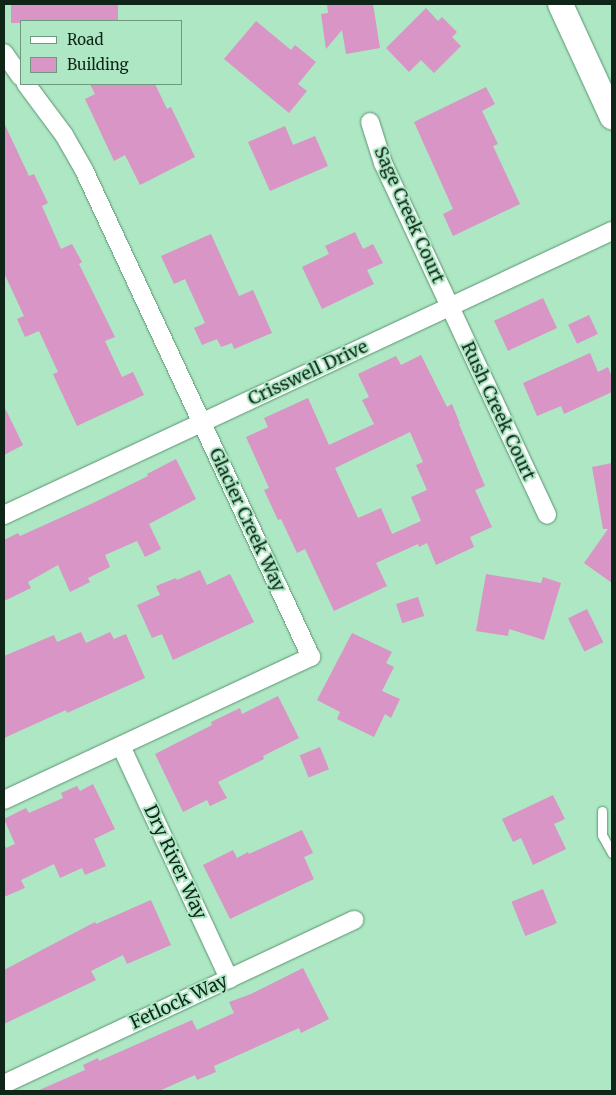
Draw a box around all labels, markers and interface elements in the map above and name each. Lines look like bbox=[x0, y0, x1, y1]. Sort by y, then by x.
legend bbox=[20, 20, 182, 85]
text: Road bbox=[67, 30, 103, 49]
text: Building bbox=[67, 55, 129, 74]
street label: Sage Creek Court bbox=[369, 143, 449, 287]
street label: Crisswell Drive bbox=[245, 336, 371, 410]
street label: Rush Creek Court bbox=[456, 338, 540, 484]
street label: Glacier Creek Way bbox=[204, 445, 290, 595]
street label: Dry River Way bbox=[139, 801, 211, 923]
street label: Fetlock Way bbox=[127, 970, 231, 1034]

